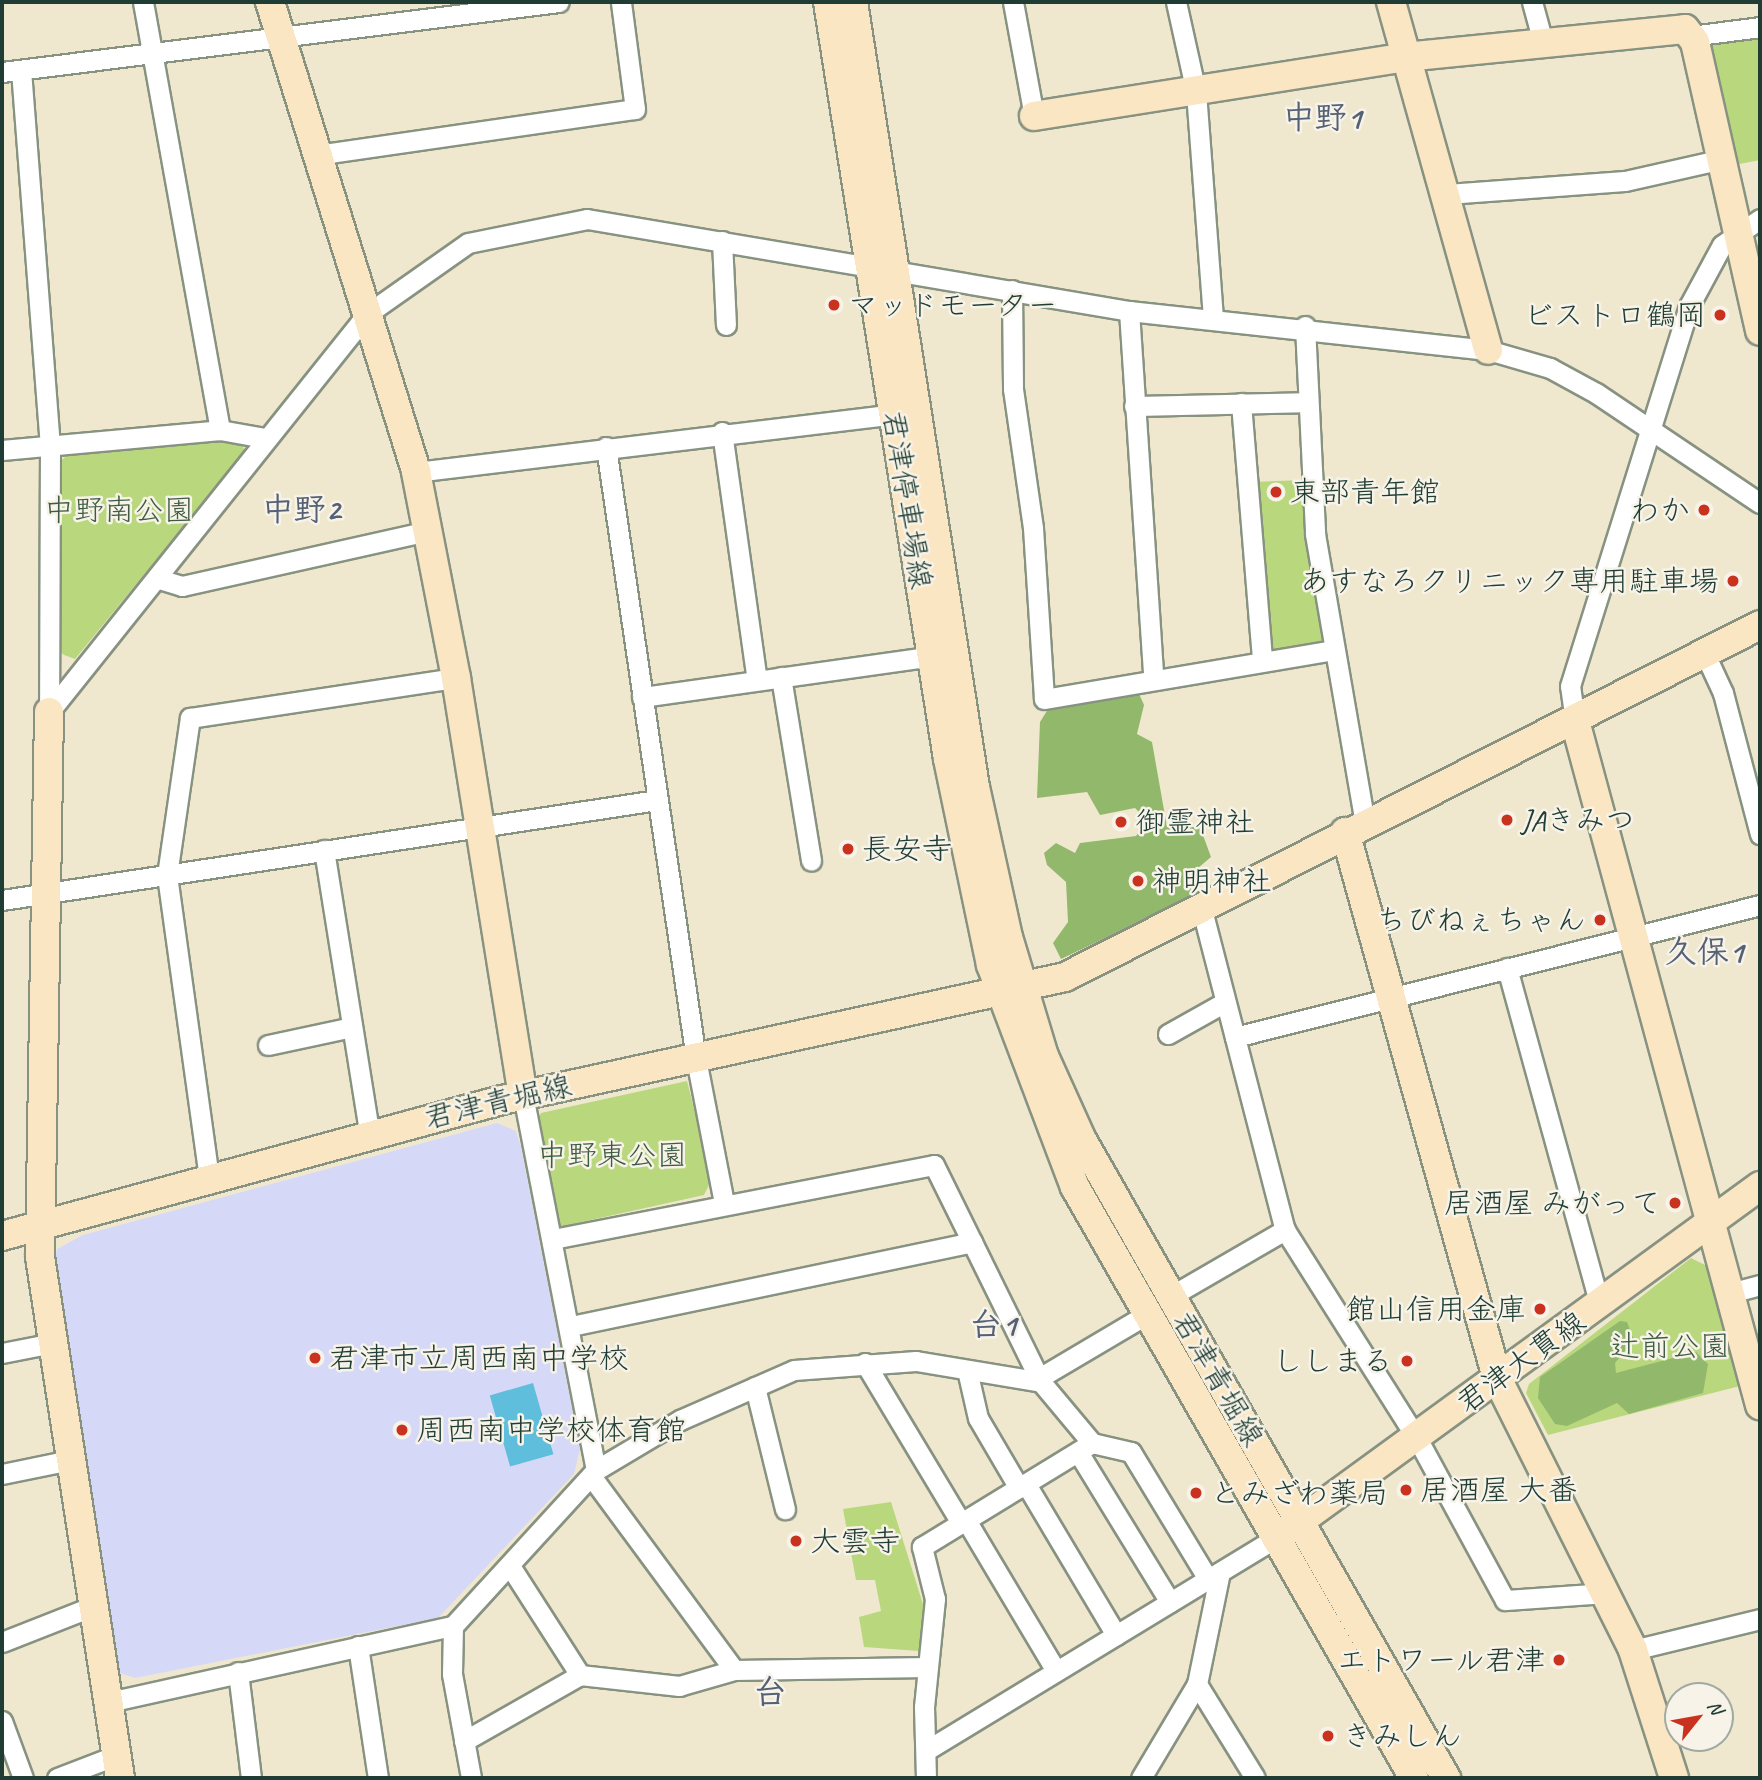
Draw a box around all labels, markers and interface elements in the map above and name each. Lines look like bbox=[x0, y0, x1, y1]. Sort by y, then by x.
district label: 中野1 bbox=[1283, 99, 1361, 137]
place label: マッドモーター bbox=[848, 287, 1058, 323]
marker: マッドモーター bbox=[826, 297, 842, 313]
place label: ビストロ鶴岡 bbox=[1526, 297, 1706, 333]
marker: ビストロ鶴岡 bbox=[1712, 307, 1728, 323]
street label: 君津停車場線 bbox=[875, 408, 939, 592]
place label: 東部青年館 bbox=[1290, 474, 1440, 510]
marker: 東部青年館 bbox=[1268, 484, 1284, 500]
district label: 中野2 bbox=[262, 491, 340, 529]
park label: 中野南公園 bbox=[44, 492, 194, 528]
place label: わか bbox=[1630, 492, 1690, 528]
marker: わか bbox=[1696, 502, 1712, 518]
place label: あすなろクリニック専用駐車場 bbox=[1299, 563, 1719, 599]
marker: あすなろクリニック専用駐車場 bbox=[1725, 573, 1741, 589]
place label: JAきみつ bbox=[1521, 802, 1635, 838]
place label: 御霊神社 bbox=[1135, 804, 1255, 840]
marker: JAきみつ bbox=[1499, 812, 1515, 828]
marker: 御霊神社 bbox=[1113, 814, 1129, 830]
place label: 長安寺 bbox=[862, 831, 952, 867]
marker: 長安寺 bbox=[840, 841, 856, 857]
place label: 神明神社 bbox=[1152, 863, 1272, 899]
marker: 神明神社 bbox=[1130, 873, 1146, 889]
place label: ちびねぇちゃん bbox=[1376, 902, 1586, 938]
marker: ちびねぇちゃん bbox=[1592, 912, 1608, 928]
district label: 久保1 bbox=[1665, 933, 1743, 971]
street label: 君津青堀線 bbox=[421, 1068, 575, 1136]
park label: 中野東公園 bbox=[537, 1137, 687, 1173]
place label: 居酒屋 みがって bbox=[1444, 1185, 1661, 1221]
marker: 居酒屋 みがって bbox=[1667, 1195, 1683, 1211]
place label: 館山信用金庫 bbox=[1346, 1291, 1526, 1327]
marker: 館山信用金庫 bbox=[1532, 1301, 1548, 1317]
street label: 君津大貫線 bbox=[1450, 1303, 1592, 1421]
street label: 君津青堀線 bbox=[1165, 1305, 1271, 1453]
district label: 台1 bbox=[970, 1306, 1016, 1344]
park label: 辻前公園 bbox=[1610, 1328, 1730, 1364]
place label: 君津市立周西南中学校 bbox=[329, 1340, 629, 1376]
place label: ししまる bbox=[1273, 1343, 1393, 1379]
marker: 君津市立周西南中学校 bbox=[307, 1350, 323, 1366]
marker: ししまる bbox=[1399, 1353, 1415, 1369]
place label: 周西南中学校体育館 bbox=[416, 1412, 686, 1448]
marker: 周西南中学校体育館 bbox=[394, 1422, 410, 1438]
place label: 居酒屋 大番 bbox=[1420, 1472, 1577, 1508]
place label: とみざわ薬局 bbox=[1210, 1475, 1390, 1511]
marker: 居酒屋 大番 bbox=[1398, 1482, 1414, 1498]
marker: とみざわ薬局 bbox=[1188, 1485, 1204, 1501]
place label: 大雲寺 bbox=[810, 1523, 900, 1559]
marker: 大雲寺 bbox=[788, 1533, 804, 1549]
place label: エトワール君津 bbox=[1335, 1642, 1545, 1678]
marker: エトワール君津 bbox=[1551, 1652, 1567, 1668]
district label: 台 bbox=[754, 1673, 786, 1713]
north arrow bbox=[1664, 1682, 1734, 1752]
text: N bbox=[1702, 1696, 1729, 1718]
place label: きみしん bbox=[1342, 1718, 1462, 1754]
marker: きみしん bbox=[1320, 1728, 1336, 1744]

